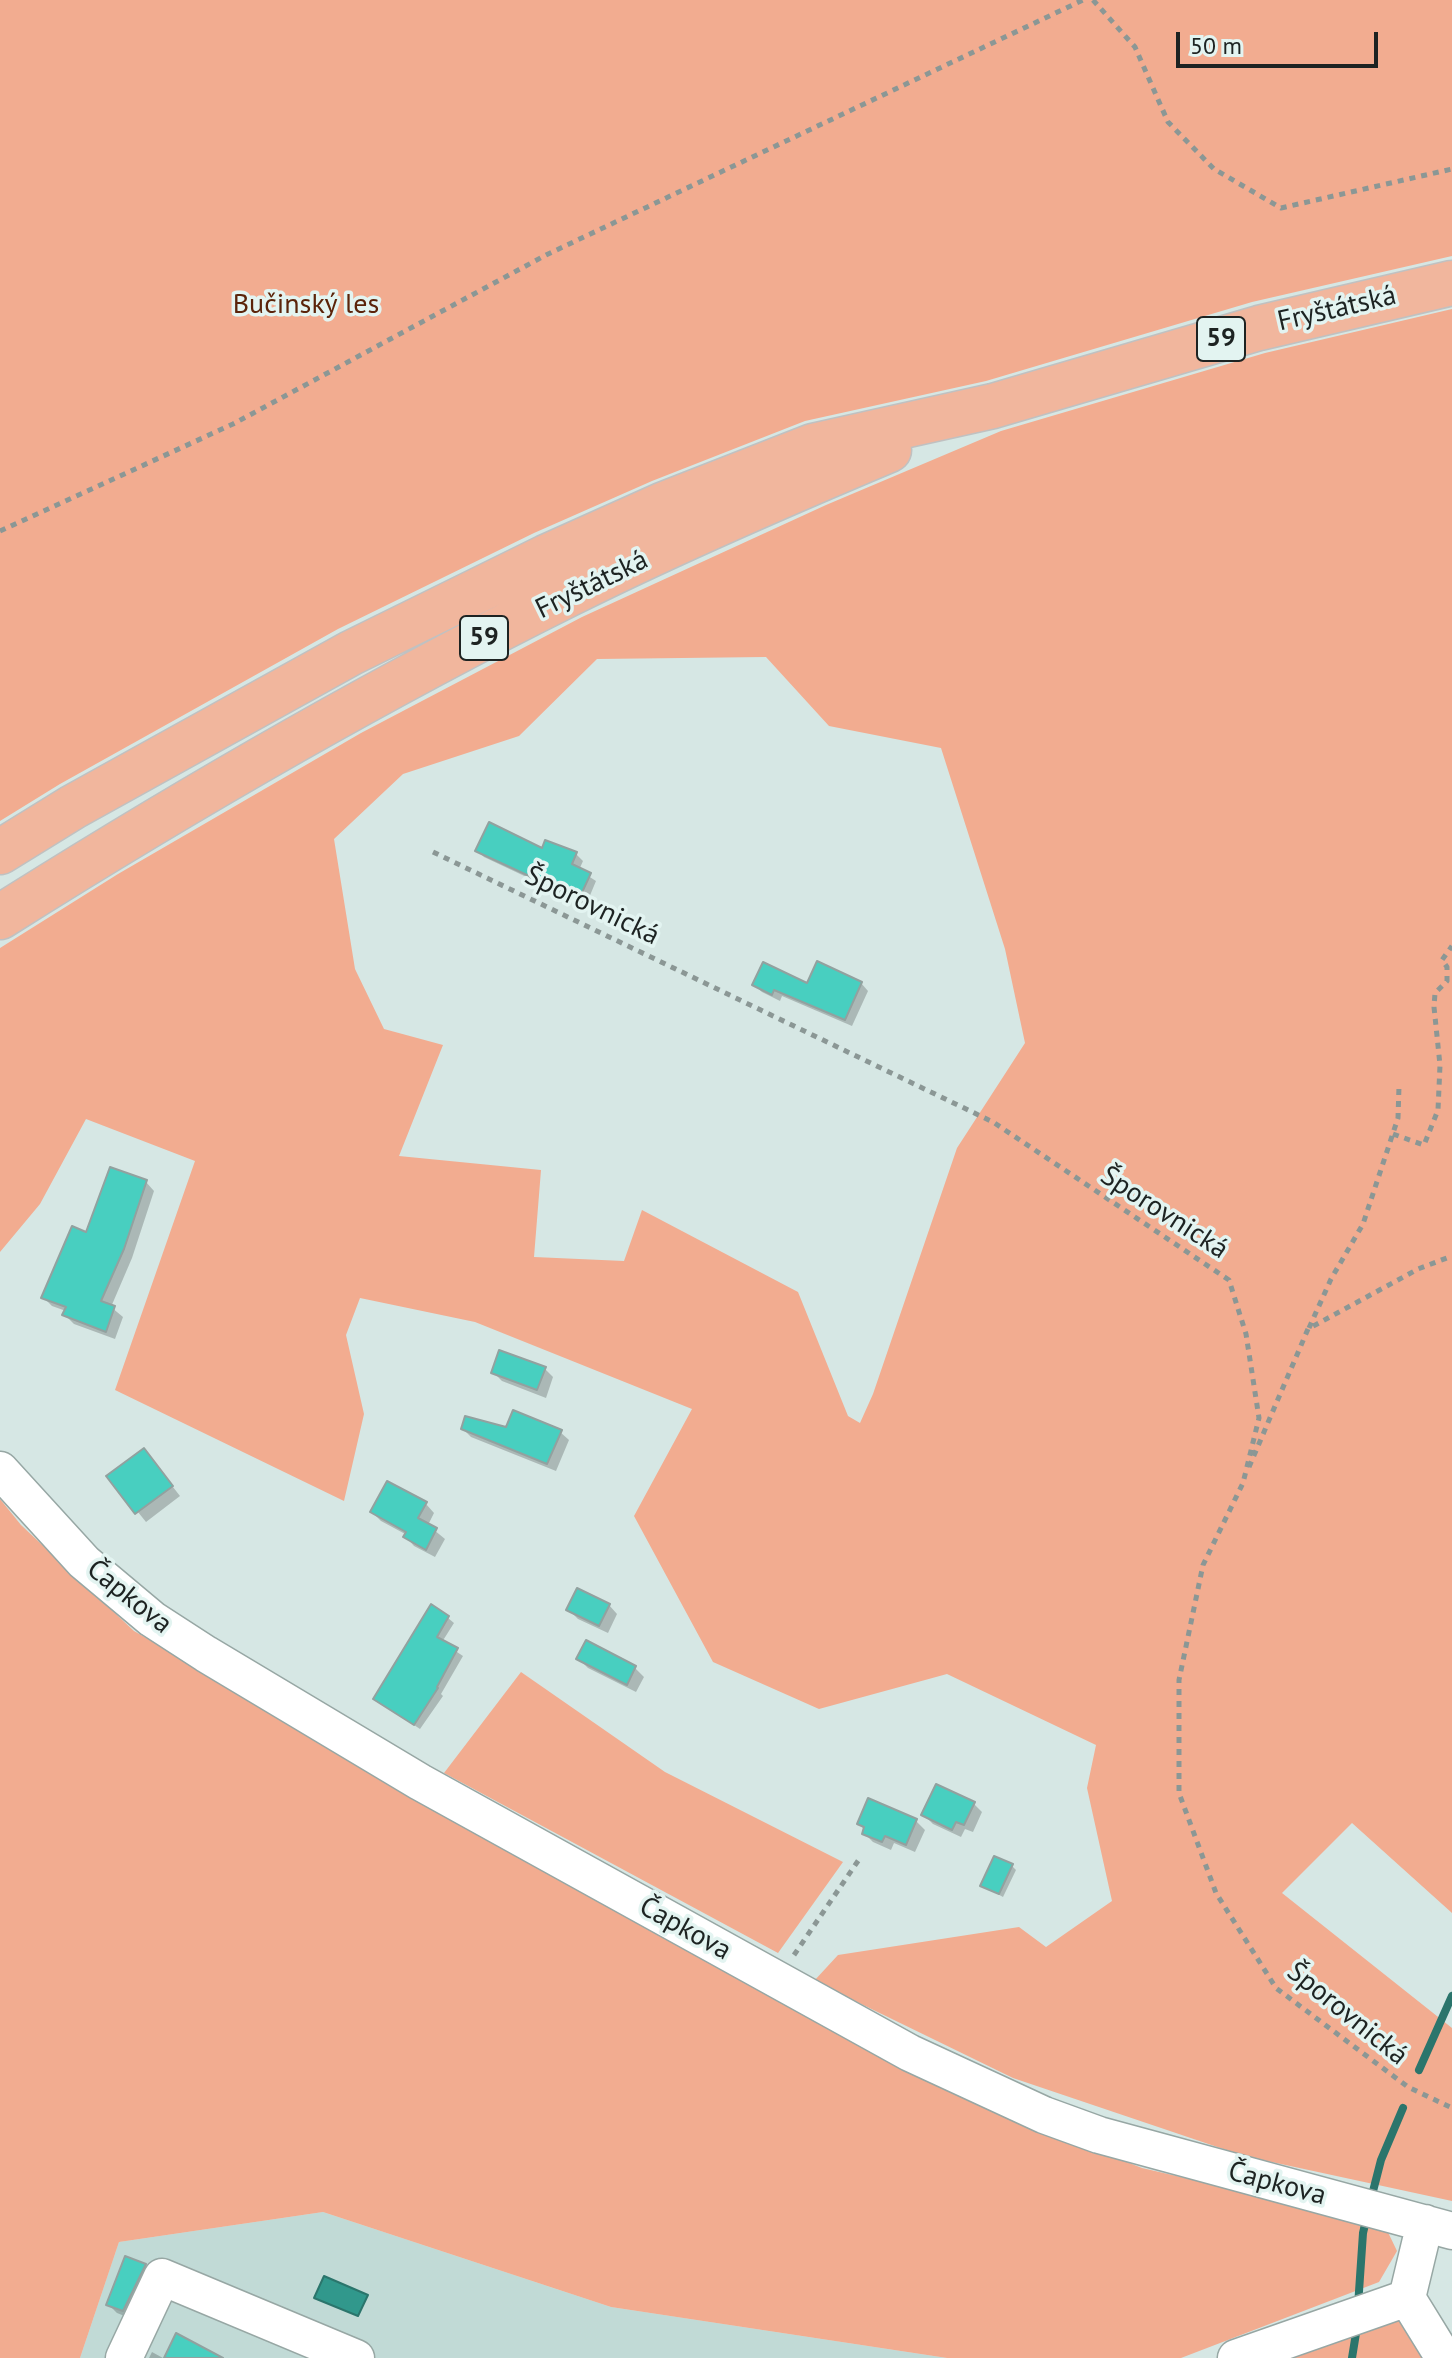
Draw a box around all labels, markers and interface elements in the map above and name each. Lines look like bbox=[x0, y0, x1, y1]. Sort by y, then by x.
scale bar bbox=[1180, 16, 1382, 66]
text: 50 m bbox=[1190, 30, 1242, 61]
street label: Fryštátská bbox=[1274, 279, 1400, 339]
park label: Bučinský les bbox=[233, 288, 379, 322]
road number: 59 bbox=[1197, 317, 1245, 361]
street label: Fryštátská bbox=[530, 543, 654, 627]
road number: 59 bbox=[460, 616, 508, 660]
street label: Šporovnická bbox=[519, 859, 665, 953]
street label: Šporovnická bbox=[1094, 1159, 1234, 1267]
street label: Čapkova bbox=[80, 1553, 178, 1641]
street label: Čapkova bbox=[633, 1890, 737, 1968]
street label: Šporovnická bbox=[1280, 1955, 1414, 2073]
street label: Čapkova bbox=[1225, 2155, 1329, 2213]

